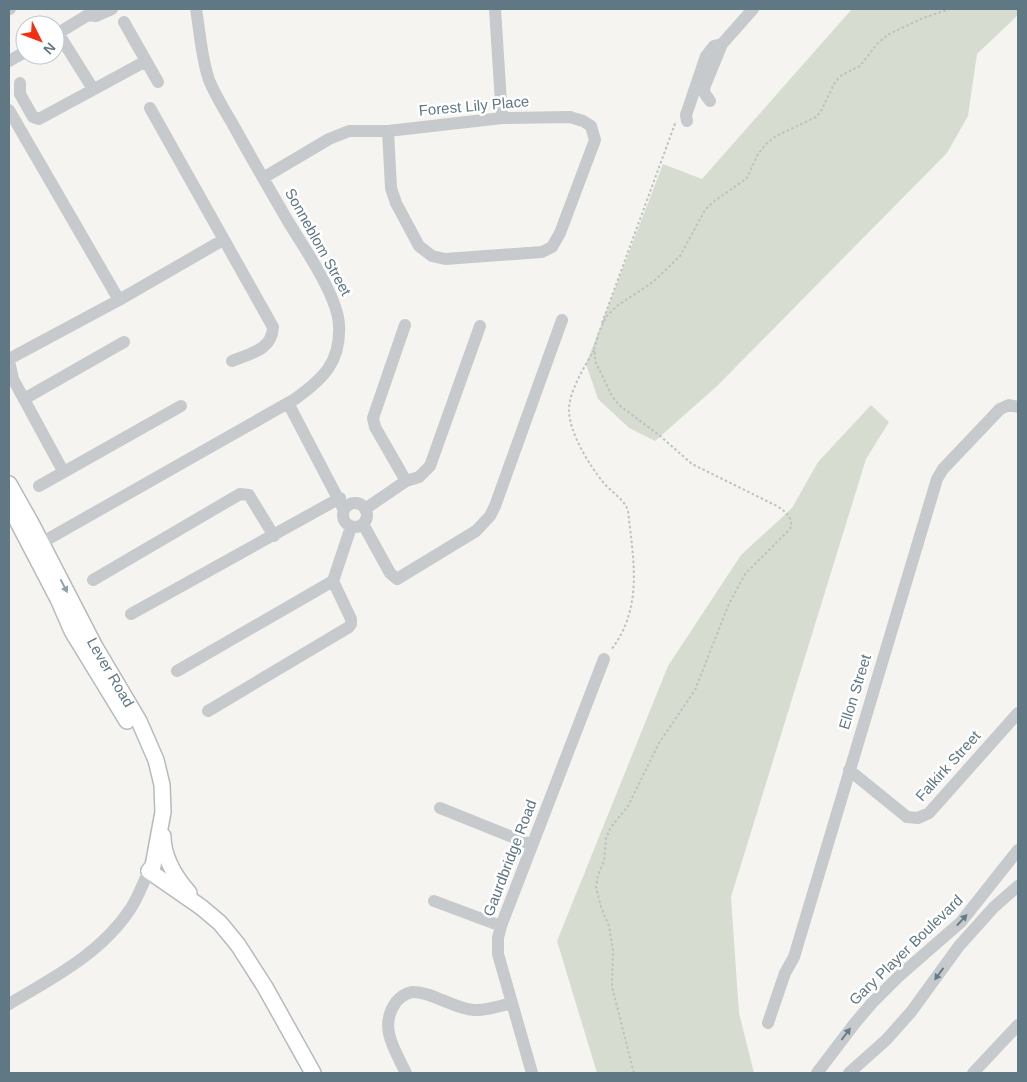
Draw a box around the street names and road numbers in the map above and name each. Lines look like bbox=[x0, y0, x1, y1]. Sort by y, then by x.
street label: Forest Lily Place bbox=[418, 92, 530, 119]
street label: Sonneblom Street bbox=[282, 185, 355, 299]
street label: Lever Road bbox=[84, 635, 138, 710]
street label: Ellon Street bbox=[835, 651, 874, 731]
street label: Falkirk Street bbox=[912, 727, 984, 804]
street label: Gaurdbridge Road bbox=[479, 797, 540, 918]
street label: Gary Player Boulevard bbox=[845, 891, 966, 1008]

